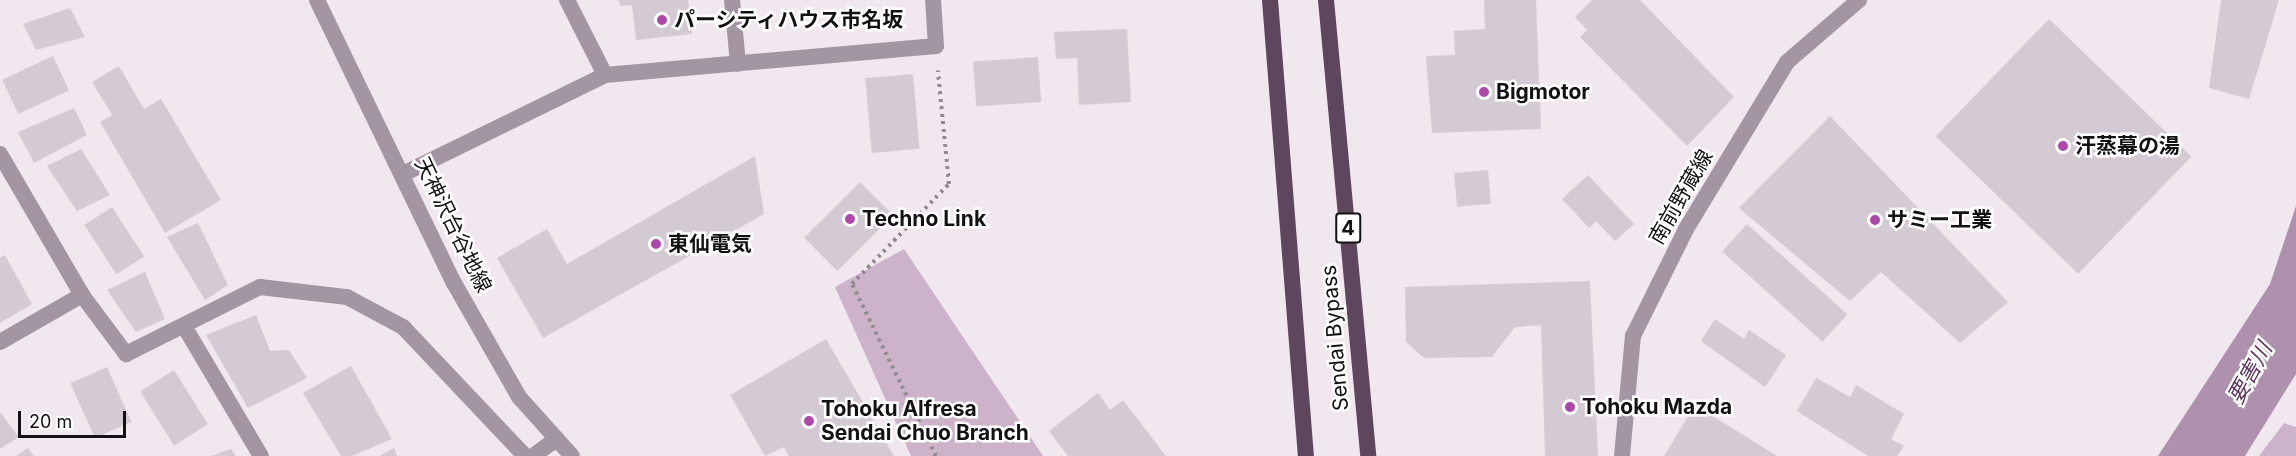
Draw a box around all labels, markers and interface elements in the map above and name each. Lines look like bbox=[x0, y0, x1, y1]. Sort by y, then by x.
place label: パーシティハウス市名坂 bbox=[674, 7, 905, 33]
marker: パーシティハウス市名坂 bbox=[655, 13, 669, 27]
place label: Bigmotor bbox=[1496, 79, 1590, 105]
marker: Bigmotor bbox=[1477, 85, 1491, 99]
place label: 汗蒸幕の湯 bbox=[2075, 133, 2180, 159]
marker: 汗蒸幕の湯 bbox=[2056, 139, 2070, 153]
street label: 南前野蔵線 bbox=[1644, 145, 1718, 249]
street label: 天神沢台谷地線 bbox=[409, 153, 497, 297]
place label: Techno Link bbox=[862, 206, 986, 232]
place label: サミー工業 bbox=[1887, 207, 1992, 233]
road number: 4 bbox=[1334, 211, 1362, 245]
marker: Techno Link bbox=[843, 212, 857, 226]
marker: サミー工業 bbox=[1868, 213, 1882, 227]
place label: 東仙電気 bbox=[668, 231, 752, 257]
marker: 東仙電気 bbox=[649, 237, 663, 251]
street label: Sendai Bypass bbox=[1316, 264, 1354, 412]
water label: 要害川 bbox=[2222, 338, 2278, 408]
place label: Tohoku Mazda bbox=[1582, 394, 1732, 420]
place label: Tohoku Alfresa Sendai Chuo Branch bbox=[821, 396, 1029, 446]
scale bar bbox=[21, 399, 129, 437]
marker: Tohoku Mazda bbox=[1563, 400, 1577, 414]
text: 20 m bbox=[29, 411, 72, 432]
marker: Tohoku Alfresa Sendai Chuo Branch bbox=[802, 414, 816, 428]

